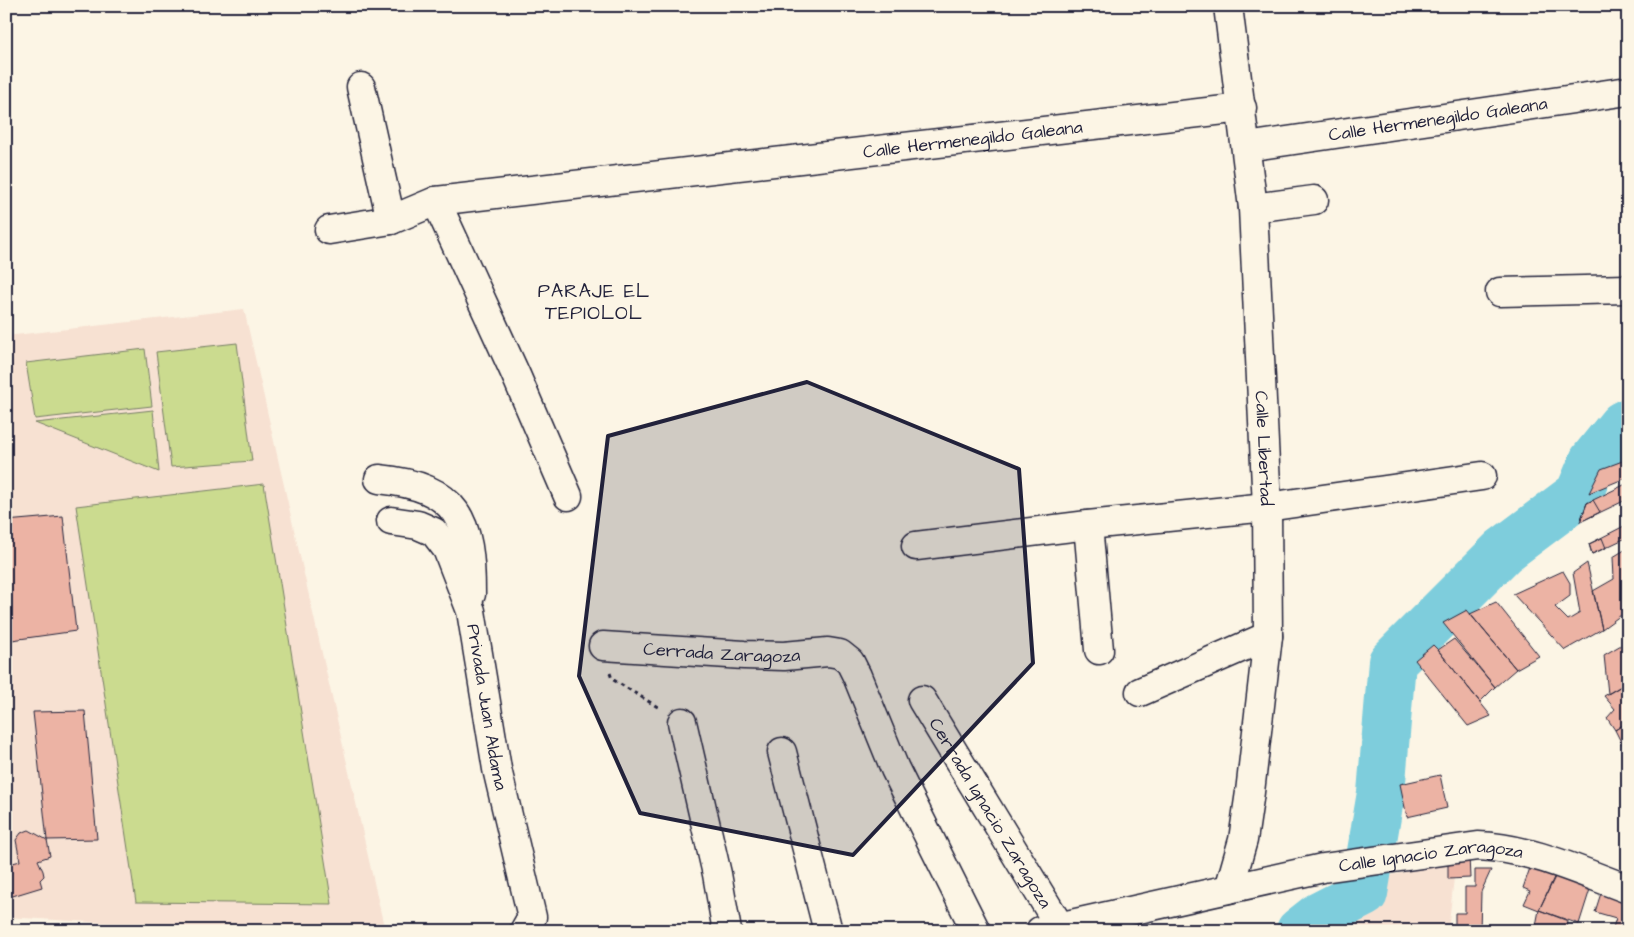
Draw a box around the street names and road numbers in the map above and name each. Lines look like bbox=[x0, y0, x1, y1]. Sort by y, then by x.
street label: Calle Hermenegildo Galeana bbox=[1327, 90, 1549, 147]
street label: Calle Hermenegildo Galeana bbox=[862, 114, 1084, 164]
street label: Calle Libertad bbox=[1249, 390, 1279, 506]
street label: Privada Juan Aldama bbox=[461, 622, 514, 793]
street label: Cerrada Zaragoza bbox=[643, 636, 801, 669]
street label: Cerrada Ignacio Zaragoza bbox=[923, 713, 1058, 913]
street label: Calle Ignacio Zaragoza bbox=[1337, 833, 1526, 878]

